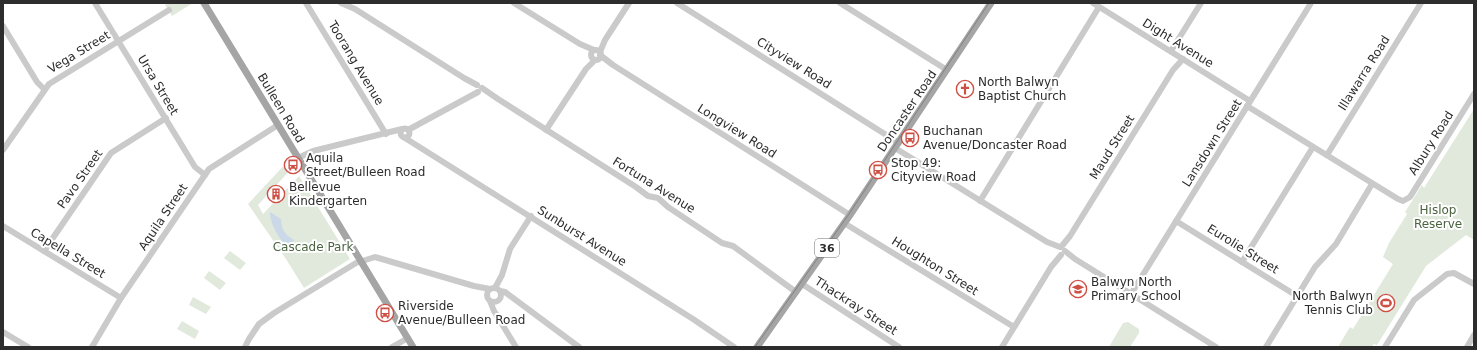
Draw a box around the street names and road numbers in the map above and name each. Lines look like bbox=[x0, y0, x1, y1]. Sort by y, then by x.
street label: Dight Avenue bbox=[1140, 16, 1216, 70]
street label: Toorang Avenue bbox=[325, 17, 387, 108]
street label: Vega Street bbox=[45, 28, 113, 76]
street label: Illawarra Road bbox=[1335, 33, 1393, 113]
street label: Cityview Road bbox=[754, 35, 834, 91]
street label: Ursa Street bbox=[135, 52, 182, 118]
street label: Doncaster Road bbox=[875, 68, 939, 154]
street label: Bulleen Road bbox=[255, 71, 307, 145]
street label: Lansdown Street bbox=[1179, 96, 1245, 189]
street label: Longview Road bbox=[695, 101, 779, 161]
street label: Albury Road bbox=[1406, 108, 1456, 178]
street label: Maud Street bbox=[1087, 112, 1137, 182]
street label: Pavo Street bbox=[55, 147, 106, 211]
street label: Fortuna Avenue bbox=[610, 154, 698, 216]
street label: Aquila Street bbox=[136, 181, 191, 253]
street label: Sunburst Avenue bbox=[535, 203, 629, 269]
street label: Eurolie Street bbox=[1205, 221, 1282, 277]
street label: Capella Street bbox=[28, 225, 108, 281]
street label: Houghton Street bbox=[889, 234, 981, 298]
road number: 36 bbox=[815, 239, 839, 257]
street label: Thackray Street bbox=[811, 274, 900, 338]

